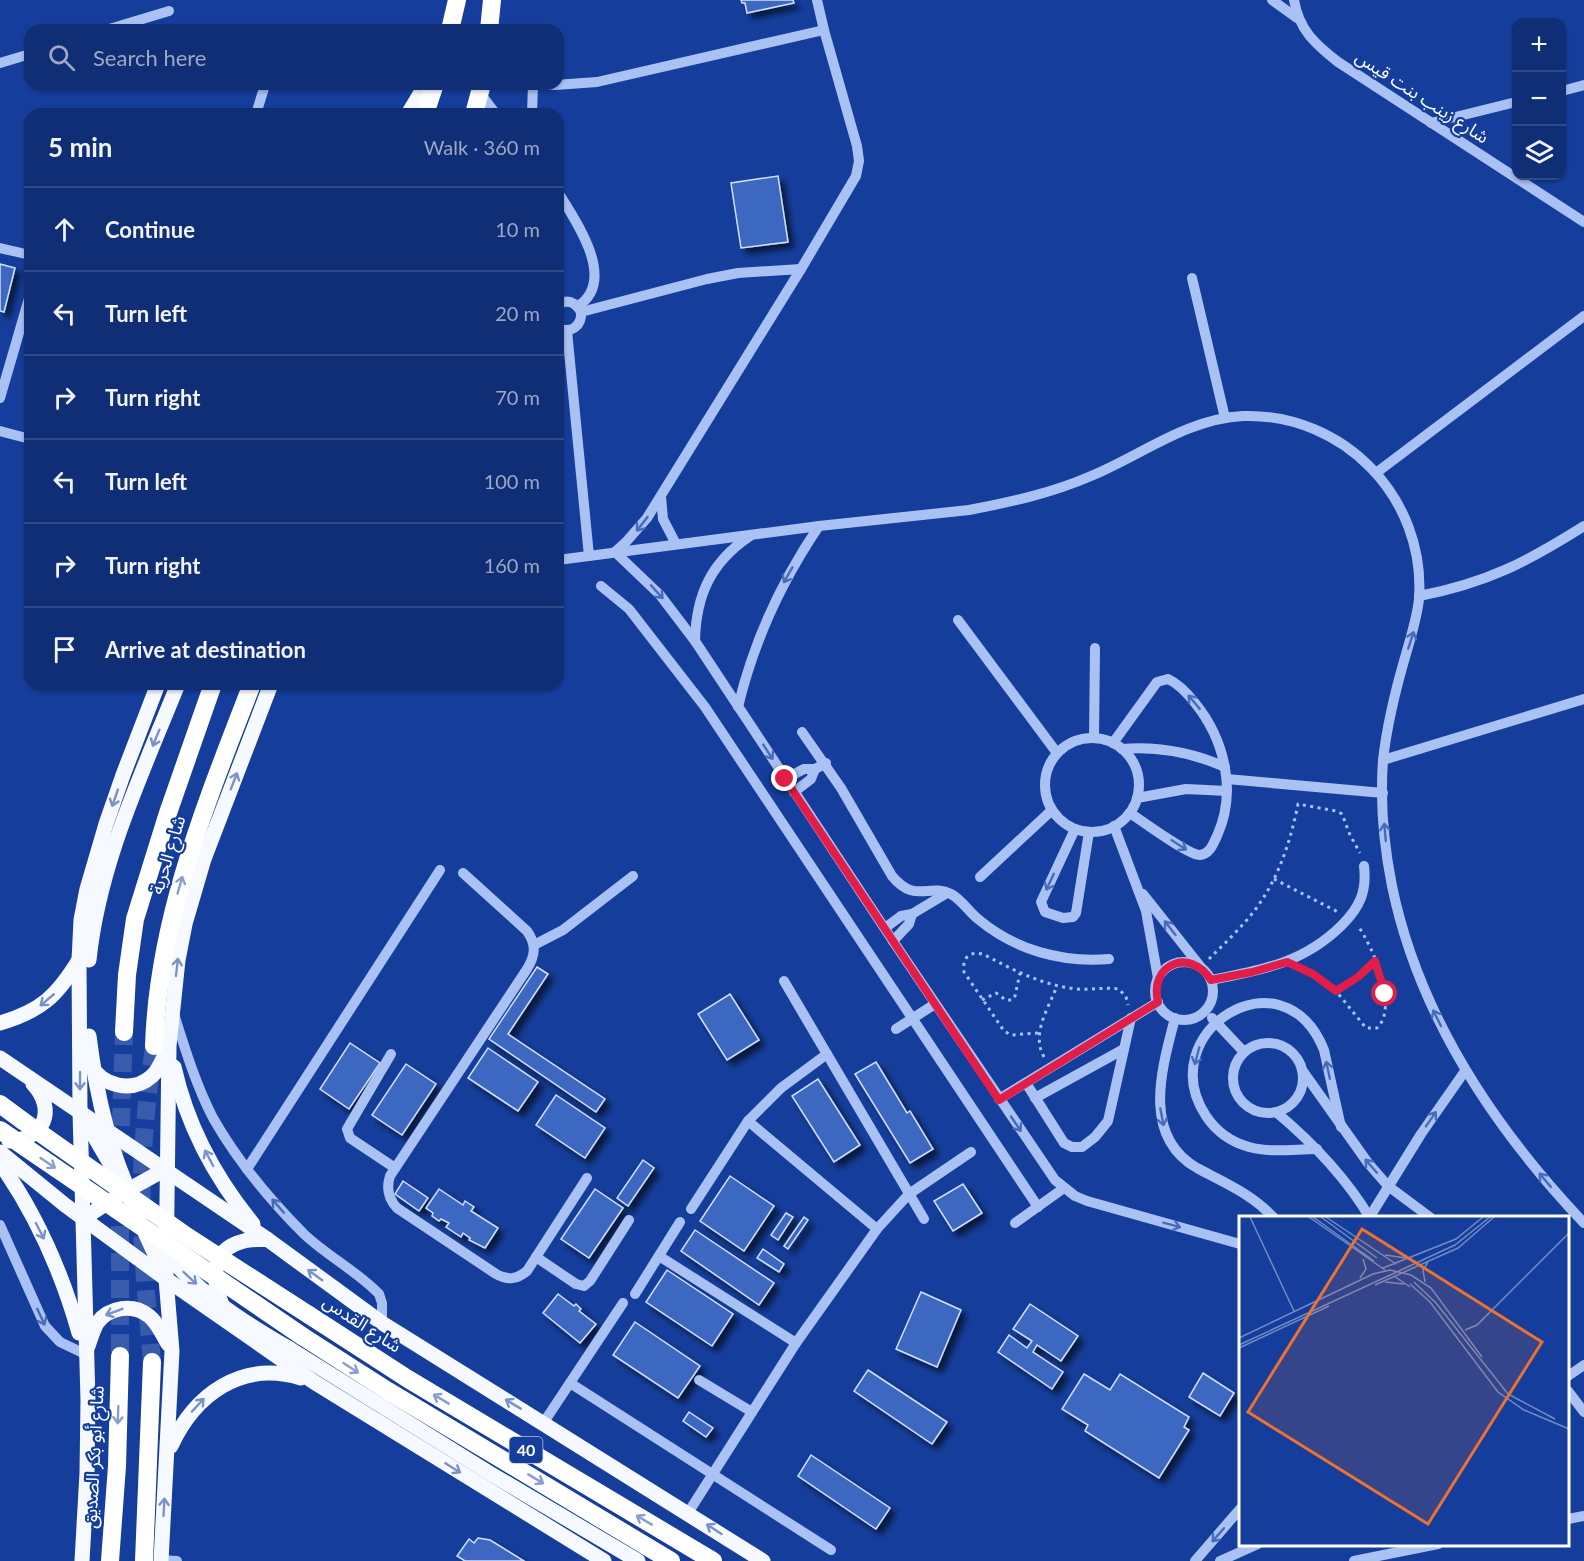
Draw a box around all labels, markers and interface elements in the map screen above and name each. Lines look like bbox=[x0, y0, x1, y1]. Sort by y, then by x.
map controls bbox=[1512, 18, 1566, 180]
button: + bbox=[1512, 18, 1566, 72]
search box bbox=[24, 24, 564, 90]
icon: search bbox=[45, 41, 78, 74]
text: Search here bbox=[93, 44, 206, 71]
street label: شارع زينب بنت قيس bbox=[1350, 45, 1493, 151]
button: − bbox=[1512, 72, 1566, 126]
button: layers bbox=[1512, 126, 1566, 180]
text: 5 min bbox=[48, 131, 112, 163]
text: Walk · 360 m bbox=[424, 135, 540, 159]
icon: ahead bbox=[48, 213, 81, 246]
text: Continue bbox=[105, 216, 195, 243]
text: 10 m bbox=[495, 217, 540, 241]
icon: left bbox=[48, 297, 81, 330]
text: Turn left bbox=[105, 300, 187, 327]
text: 20 m bbox=[495, 301, 540, 325]
icon: right bbox=[48, 381, 81, 414]
text: Turn right bbox=[105, 384, 200, 411]
text: 70 m bbox=[495, 385, 540, 409]
icon: left bbox=[48, 465, 81, 498]
text: Turn left bbox=[105, 468, 187, 495]
text: 100 m bbox=[484, 469, 540, 493]
one-way arrow bbox=[635, 515, 648, 531]
icon: right bbox=[48, 549, 81, 582]
text: Turn right bbox=[105, 552, 200, 579]
text: 160 m bbox=[484, 553, 540, 577]
one-way arrow bbox=[782, 566, 794, 583]
one-way arrow bbox=[650, 584, 664, 599]
one-way arrow bbox=[1406, 631, 1417, 650]
icon: arrive bbox=[48, 633, 81, 666]
text: Arrive at destination bbox=[105, 636, 306, 663]
one-way arrow bbox=[1187, 695, 1201, 710]
one-way arrow bbox=[150, 729, 161, 747]
one-way arrow bbox=[762, 744, 774, 760]
route end bbox=[771, 765, 797, 791]
one-way arrow bbox=[229, 772, 240, 791]
one-way arrow bbox=[109, 788, 120, 807]
street label: شارع الحرية bbox=[145, 813, 193, 898]
one-way arrow bbox=[1379, 822, 1390, 842]
one-way arrow bbox=[1170, 839, 1186, 851]
one-way arrow bbox=[1044, 872, 1056, 890]
one-way arrow bbox=[175, 876, 186, 895]
one-way arrow bbox=[1163, 920, 1176, 936]
one-way arrow bbox=[172, 958, 183, 977]
route start bbox=[1371, 980, 1397, 1006]
one-way arrow bbox=[39, 993, 55, 1006]
one-way arrow bbox=[1431, 1010, 1443, 1028]
one-way arrow bbox=[1190, 1046, 1202, 1065]
one-way arrow bbox=[1322, 1061, 1334, 1080]
one-way arrow bbox=[74, 1071, 85, 1091]
one-way arrow bbox=[1157, 1106, 1168, 1126]
one-way arrow bbox=[1425, 1111, 1437, 1127]
one-way arrow bbox=[1010, 1115, 1022, 1132]
one-way arrow bbox=[203, 1150, 215, 1167]
one-way arrow bbox=[40, 1157, 56, 1169]
one-way arrow bbox=[1364, 1159, 1378, 1174]
one-way arrow bbox=[1538, 1172, 1551, 1188]
one-way arrow bbox=[271, 1199, 285, 1214]
inset map bbox=[1239, 1216, 1569, 1546]
one-way arrow bbox=[1162, 1220, 1181, 1231]
one-way arrow bbox=[35, 1222, 46, 1240]
one-way arrow bbox=[307, 1269, 323, 1281]
one-way arrow bbox=[183, 1271, 198, 1285]
street label: شارع القدس bbox=[317, 1290, 406, 1360]
one-way arrow bbox=[106, 1307, 124, 1318]
one-way arrow bbox=[37, 1308, 48, 1326]
one-way arrow bbox=[342, 1362, 359, 1374]
street label: شارع أبو بكر الصديق bbox=[78, 1385, 112, 1529]
one-way arrow bbox=[433, 1392, 450, 1404]
one-way arrow bbox=[505, 1397, 522, 1409]
one-way arrow bbox=[191, 1398, 205, 1413]
one-way arrow bbox=[113, 1404, 124, 1424]
road number: 40 bbox=[510, 1437, 542, 1463]
one-way arrow bbox=[444, 1462, 461, 1474]
one-way arrow bbox=[527, 1474, 544, 1486]
one-way arrow bbox=[159, 1498, 170, 1518]
one-way arrow bbox=[636, 1514, 653, 1526]
one-way arrow bbox=[706, 1523, 723, 1535]
one-way arrow bbox=[1211, 1527, 1225, 1542]

